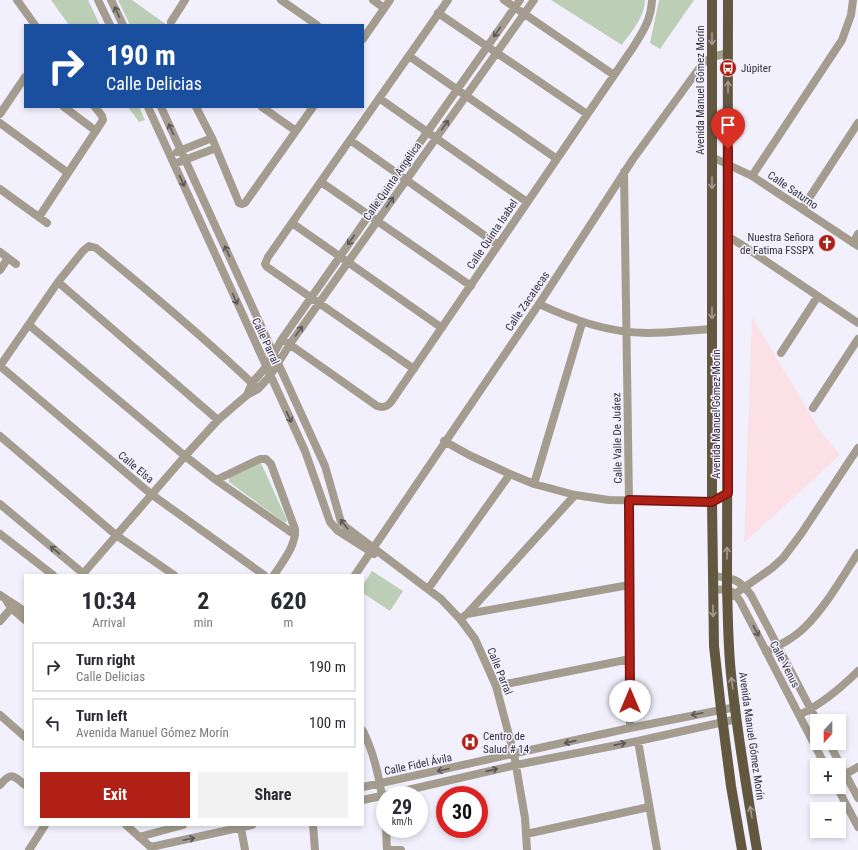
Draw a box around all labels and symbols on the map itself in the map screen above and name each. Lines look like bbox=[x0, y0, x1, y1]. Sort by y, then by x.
one-way arrow bbox=[113, 7, 120, 19]
street label: Avenida Manuel Gómez Morín bbox=[694, 25, 707, 155]
one-way arrow bbox=[493, 26, 501, 37]
one-way arrow bbox=[708, 32, 716, 45]
bus stop icon: Júpiter bbox=[718, 58, 738, 78]
place label: Júpiter bbox=[741, 62, 772, 75]
one-way arrow bbox=[724, 81, 732, 94]
pin bbox=[711, 108, 745, 149]
one-way arrow bbox=[441, 120, 449, 131]
one-way arrow bbox=[167, 123, 174, 135]
street label: Calle Quinta Angélica bbox=[360, 140, 424, 223]
street label: Calle Saturno bbox=[765, 169, 821, 212]
one-way arrow bbox=[178, 174, 186, 186]
one-way arrow bbox=[708, 176, 716, 189]
one-way arrow bbox=[386, 197, 394, 208]
street label: Calle Quinta Isabel bbox=[464, 197, 521, 272]
place label: Nuestra Señora de Fatima FSSPX bbox=[740, 231, 814, 257]
church icon: Nuestra Señora de Fatima FSSPX bbox=[817, 233, 837, 253]
one-way arrow bbox=[347, 235, 355, 246]
one-way arrow bbox=[223, 245, 230, 257]
street label: Calle Zacatecas bbox=[503, 269, 552, 334]
one-way arrow bbox=[232, 293, 239, 305]
one-way arrow bbox=[708, 306, 716, 319]
street label: Calle Parral bbox=[249, 316, 282, 367]
one-way arrow bbox=[295, 326, 303, 337]
street label: Avenida Manuel Gómez Morín bbox=[710, 349, 723, 479]
street label: Calle Valle De Juárez bbox=[610, 392, 625, 484]
one-way arrow bbox=[286, 411, 293, 423]
street label: Calle Elsa bbox=[115, 449, 156, 486]
one-way arrow bbox=[340, 518, 348, 529]
one-way arrow bbox=[49, 546, 60, 555]
one-way arrow bbox=[723, 547, 731, 560]
one-way arrow bbox=[709, 604, 717, 617]
one-way arrow bbox=[752, 625, 760, 637]
street label: Calle Venus bbox=[767, 639, 802, 690]
street label: Calle Parral bbox=[484, 646, 515, 697]
street label: Avenida Manuel Gómez Morín bbox=[736, 671, 767, 801]
one-way arrow bbox=[728, 677, 736, 690]
position arrow bbox=[609, 680, 651, 722]
one-way arrow bbox=[691, 711, 704, 719]
north arrow bbox=[810, 714, 846, 750]
place label: Centro de Salud # 14 bbox=[483, 730, 530, 756]
hospital icon: Centro de Salud # 14 bbox=[460, 732, 480, 752]
one-way arrow bbox=[564, 738, 577, 746]
one-way arrow bbox=[613, 740, 626, 748]
street label: Calle Fidel Ávila bbox=[383, 751, 453, 778]
one-way arrow bbox=[437, 766, 450, 774]
one-way arrow bbox=[486, 766, 499, 774]
speed limit sign: 30 bbox=[436, 786, 488, 838]
one-way arrow bbox=[746, 805, 754, 818]
one-way arrow bbox=[182, 834, 195, 842]

